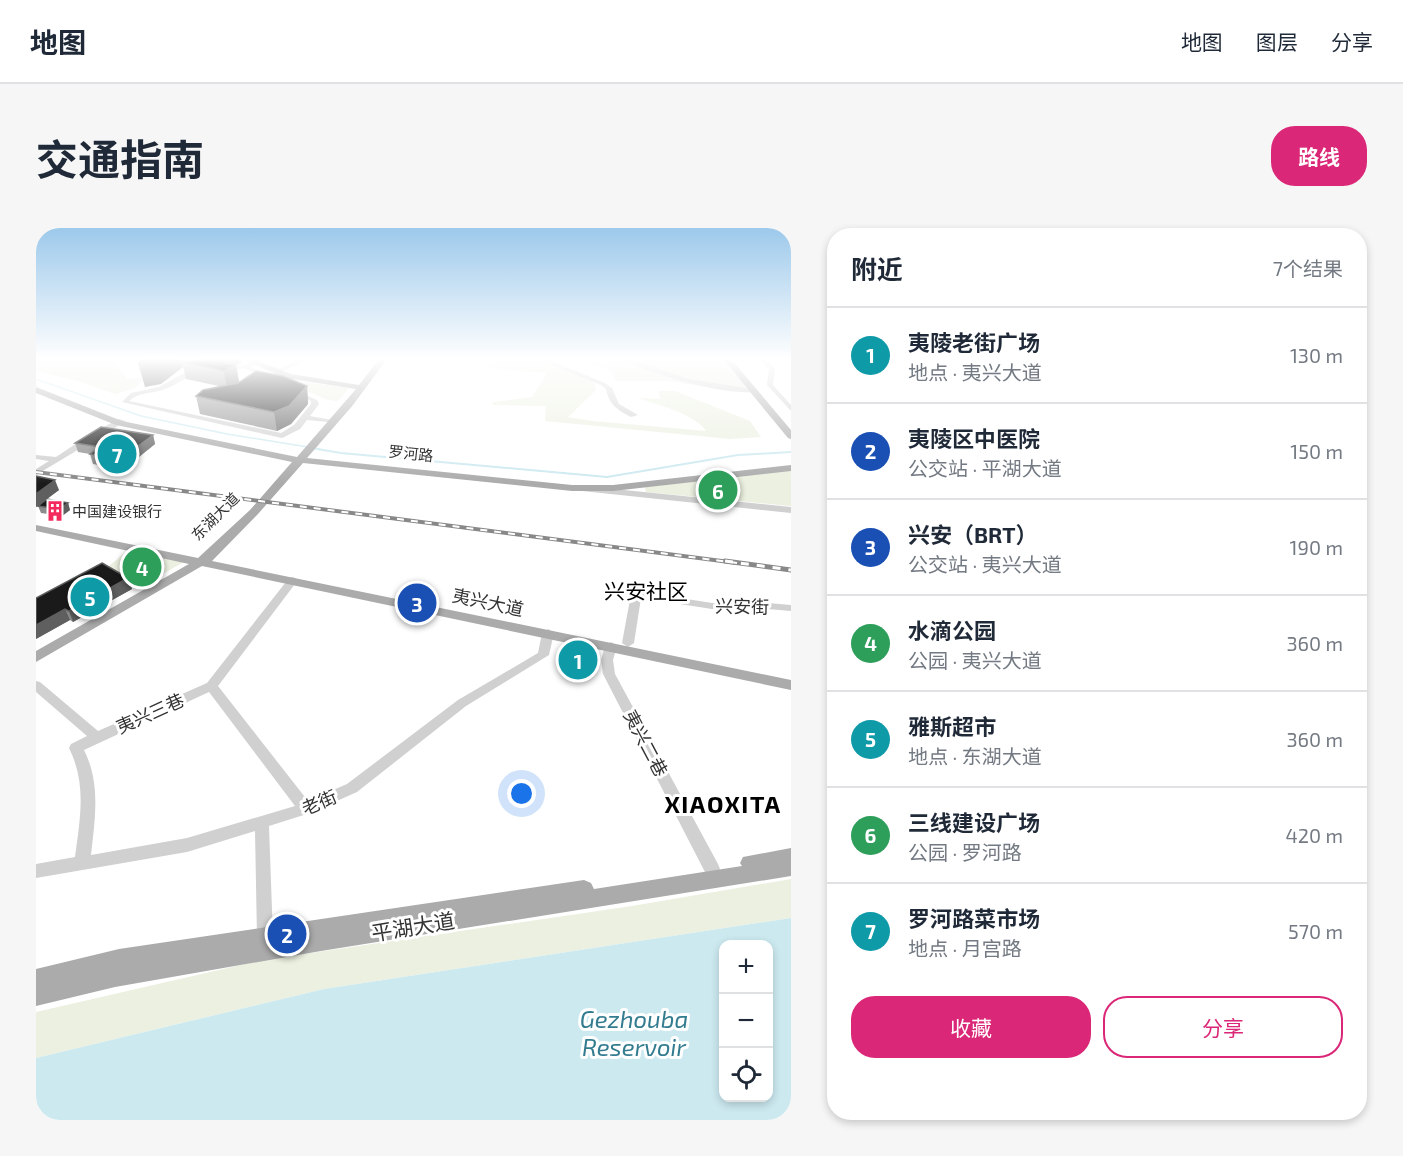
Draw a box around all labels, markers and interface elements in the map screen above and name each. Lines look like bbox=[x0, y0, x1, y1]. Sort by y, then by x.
text: 地图 bbox=[30, 25, 86, 59]
text: 地图 bbox=[1181, 29, 1223, 54]
text: 图层 bbox=[1256, 29, 1298, 54]
text: 分享 bbox=[1331, 29, 1373, 54]
button: 路线 bbox=[1271, 126, 1367, 186]
text: 交通指南 bbox=[36, 133, 204, 183]
text: 附近 bbox=[851, 253, 903, 284]
text: 7个结果 bbox=[1273, 256, 1343, 280]
text: 夷陵老街广场 bbox=[908, 329, 1040, 355]
text: 1 bbox=[866, 343, 875, 367]
text: 130 m bbox=[1290, 343, 1343, 367]
text: 地点 · 夷兴大道 bbox=[908, 360, 1042, 384]
text: 夷陵区中医院 bbox=[908, 425, 1040, 451]
pin: 7 bbox=[98, 432, 136, 476]
text: 2 bbox=[865, 439, 876, 463]
text: 150 m bbox=[1290, 439, 1343, 463]
street label: 罗河路 bbox=[388, 442, 434, 464]
text: 公交站 · 平湖大道 bbox=[908, 456, 1062, 480]
pin: 6 bbox=[698, 468, 738, 512]
street label: 东湖大道 bbox=[187, 488, 243, 544]
building icon: 中国建设银行 bbox=[43, 499, 67, 523]
place label: 中国建设银行 bbox=[72, 502, 162, 520]
text: 兴安（BRT） bbox=[908, 521, 1037, 547]
text: 3 bbox=[865, 535, 876, 559]
text: 190 m bbox=[1290, 535, 1343, 559]
pin: 4 bbox=[122, 544, 162, 590]
text: 公交站 · 夷兴大道 bbox=[908, 552, 1062, 576]
pin: 5 bbox=[70, 574, 110, 620]
district label: 兴安社区 bbox=[604, 578, 688, 603]
pin: 3 bbox=[398, 580, 436, 626]
street label: 夷兴大道 bbox=[450, 584, 526, 620]
street label: 兴安街 bbox=[715, 595, 769, 617]
text: 水滴公园 bbox=[908, 617, 996, 643]
text: 4 bbox=[864, 631, 877, 655]
text: 360 m bbox=[1286, 631, 1343, 655]
pin: 1 bbox=[558, 638, 598, 682]
text: 公园 · 夷兴大道 bbox=[908, 648, 1042, 672]
street label: 夷兴三巷 bbox=[113, 688, 187, 738]
street label: 夷兴二巷 bbox=[619, 706, 673, 780]
text: 雅斯超市 bbox=[908, 713, 996, 739]
text: 5 bbox=[865, 727, 876, 751]
text: 360 m bbox=[1286, 727, 1343, 751]
text: 地点 · 东湖大道 bbox=[908, 744, 1042, 768]
your location bbox=[507, 779, 536, 808]
street label: 老街 bbox=[298, 785, 340, 819]
district label: XIAOXITA bbox=[664, 789, 782, 818]
text: 三线建设广场 bbox=[908, 809, 1040, 835]
text: 6 bbox=[865, 823, 876, 847]
text: 420 m bbox=[1285, 823, 1343, 847]
text: 公园 · 罗河路 bbox=[908, 840, 1022, 864]
text: 罗河路菜市场 bbox=[908, 905, 1040, 931]
street label: 平湖大道 bbox=[370, 907, 456, 945]
pin: 2 bbox=[268, 912, 306, 956]
text: 7 bbox=[865, 919, 876, 943]
text: 570 m bbox=[1288, 919, 1343, 943]
text: 地点 · 月宫路 bbox=[908, 936, 1022, 960]
map controls bbox=[719, 940, 773, 1102]
button: + bbox=[719, 940, 773, 994]
button: − bbox=[719, 994, 773, 1048]
button: 收藏 bbox=[851, 996, 1091, 1058]
button: 分享 bbox=[1103, 996, 1343, 1058]
water label: Gezhouba Reservoir bbox=[580, 1004, 688, 1061]
button: locate bbox=[719, 1048, 773, 1102]

